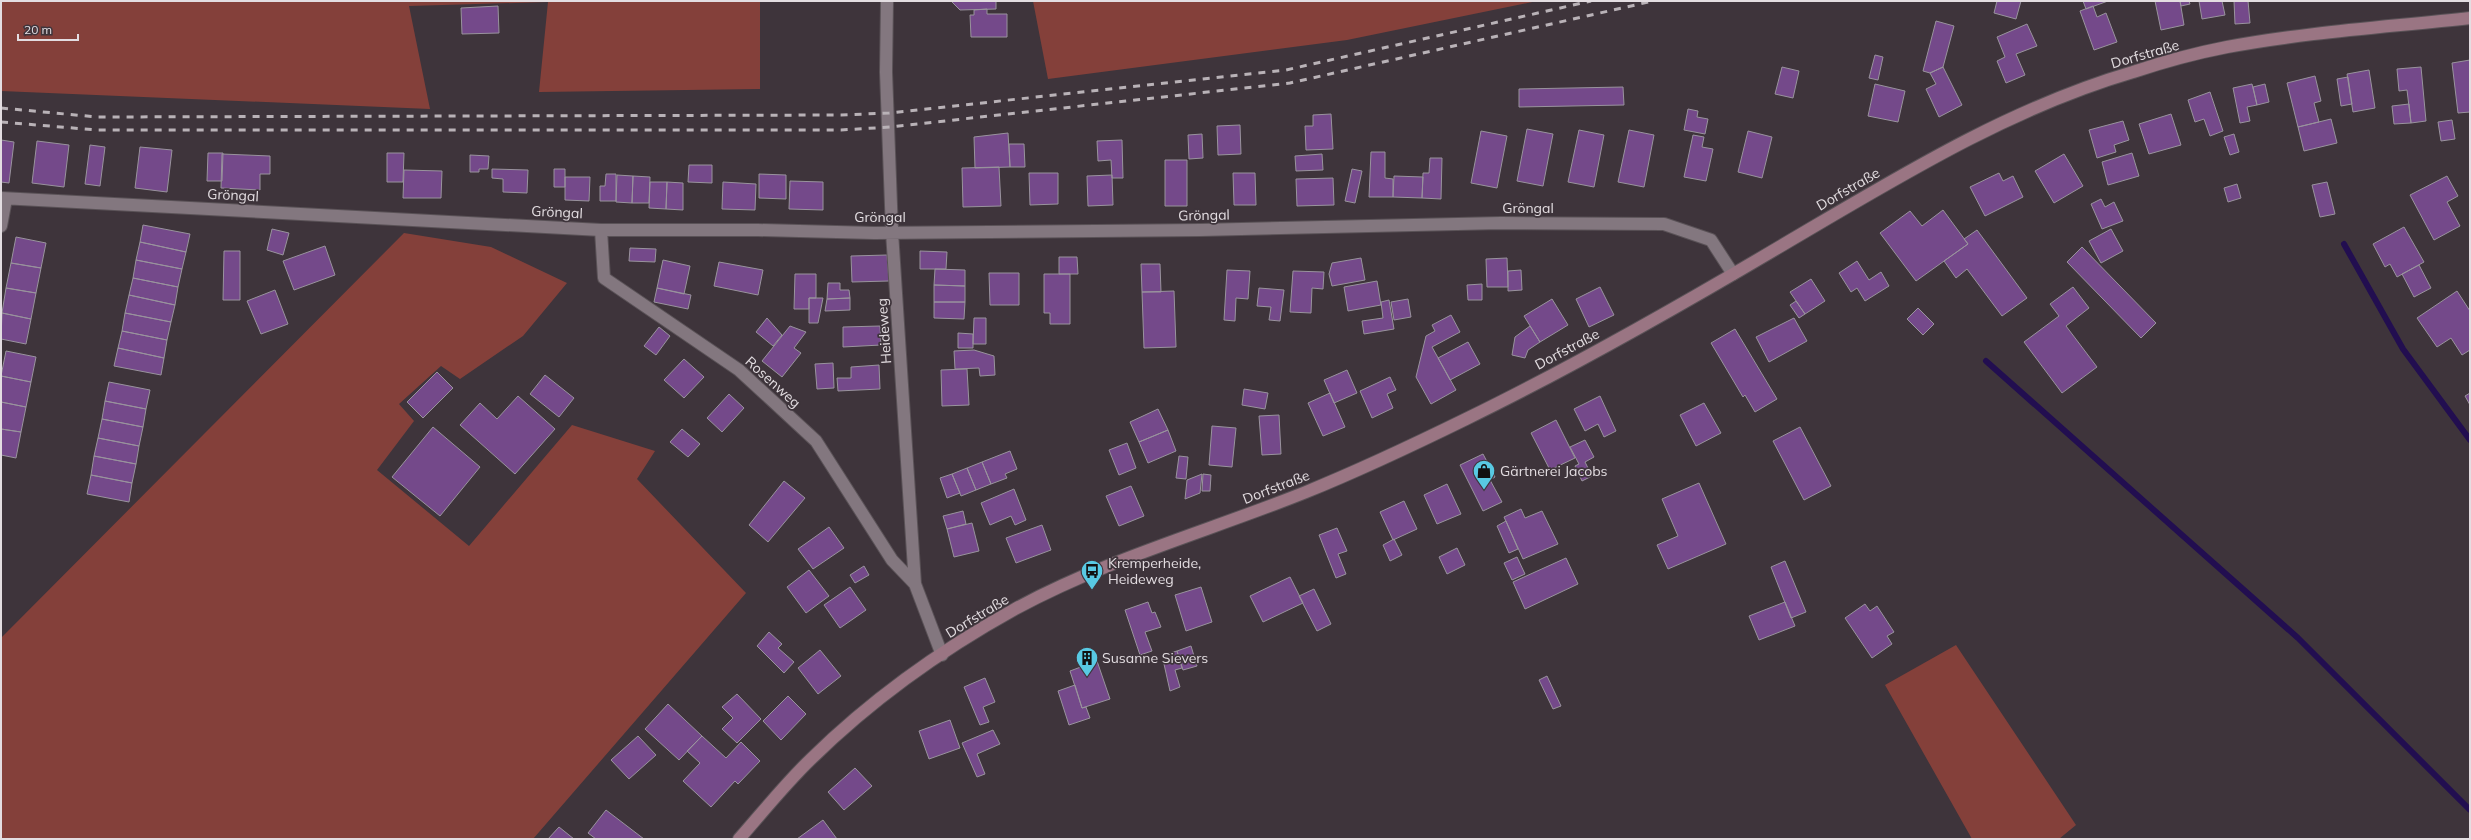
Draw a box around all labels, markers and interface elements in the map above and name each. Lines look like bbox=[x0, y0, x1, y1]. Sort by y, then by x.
scale bar bbox=[18, 16, 78, 42]
text: 20 m bbox=[24, 22, 52, 37]
street label: Dorfstraße bbox=[2109, 36, 2181, 72]
street label: Dorfstraße bbox=[1813, 164, 1883, 214]
street label: Gröngal bbox=[207, 185, 259, 205]
street label: Gröngal bbox=[1502, 199, 1554, 217]
street label: Gröngal bbox=[531, 202, 583, 222]
street label: Gröngal bbox=[1178, 206, 1230, 224]
street label: Gröngal bbox=[854, 208, 906, 226]
street label: Heideweg bbox=[873, 298, 895, 364]
street label: Dorfstraße bbox=[1532, 325, 1602, 373]
street label: Rosenweg bbox=[742, 352, 804, 412]
shop icon: Gärtnerei Jacobs bbox=[1471, 458, 1497, 491]
place label: Gärtnerei Jacobs bbox=[1500, 462, 1608, 480]
street label: Dorfstraße bbox=[1240, 466, 1312, 508]
place label: Kremperheide, Heideweg bbox=[1108, 554, 1201, 588]
bus stop icon: Kremperheide, Heideweg bbox=[1079, 558, 1105, 591]
street label: Dorfstraße bbox=[942, 590, 1012, 642]
building icon: Susanne Sievers bbox=[1074, 645, 1100, 678]
place label: Susanne Sievers bbox=[1102, 649, 1208, 667]

